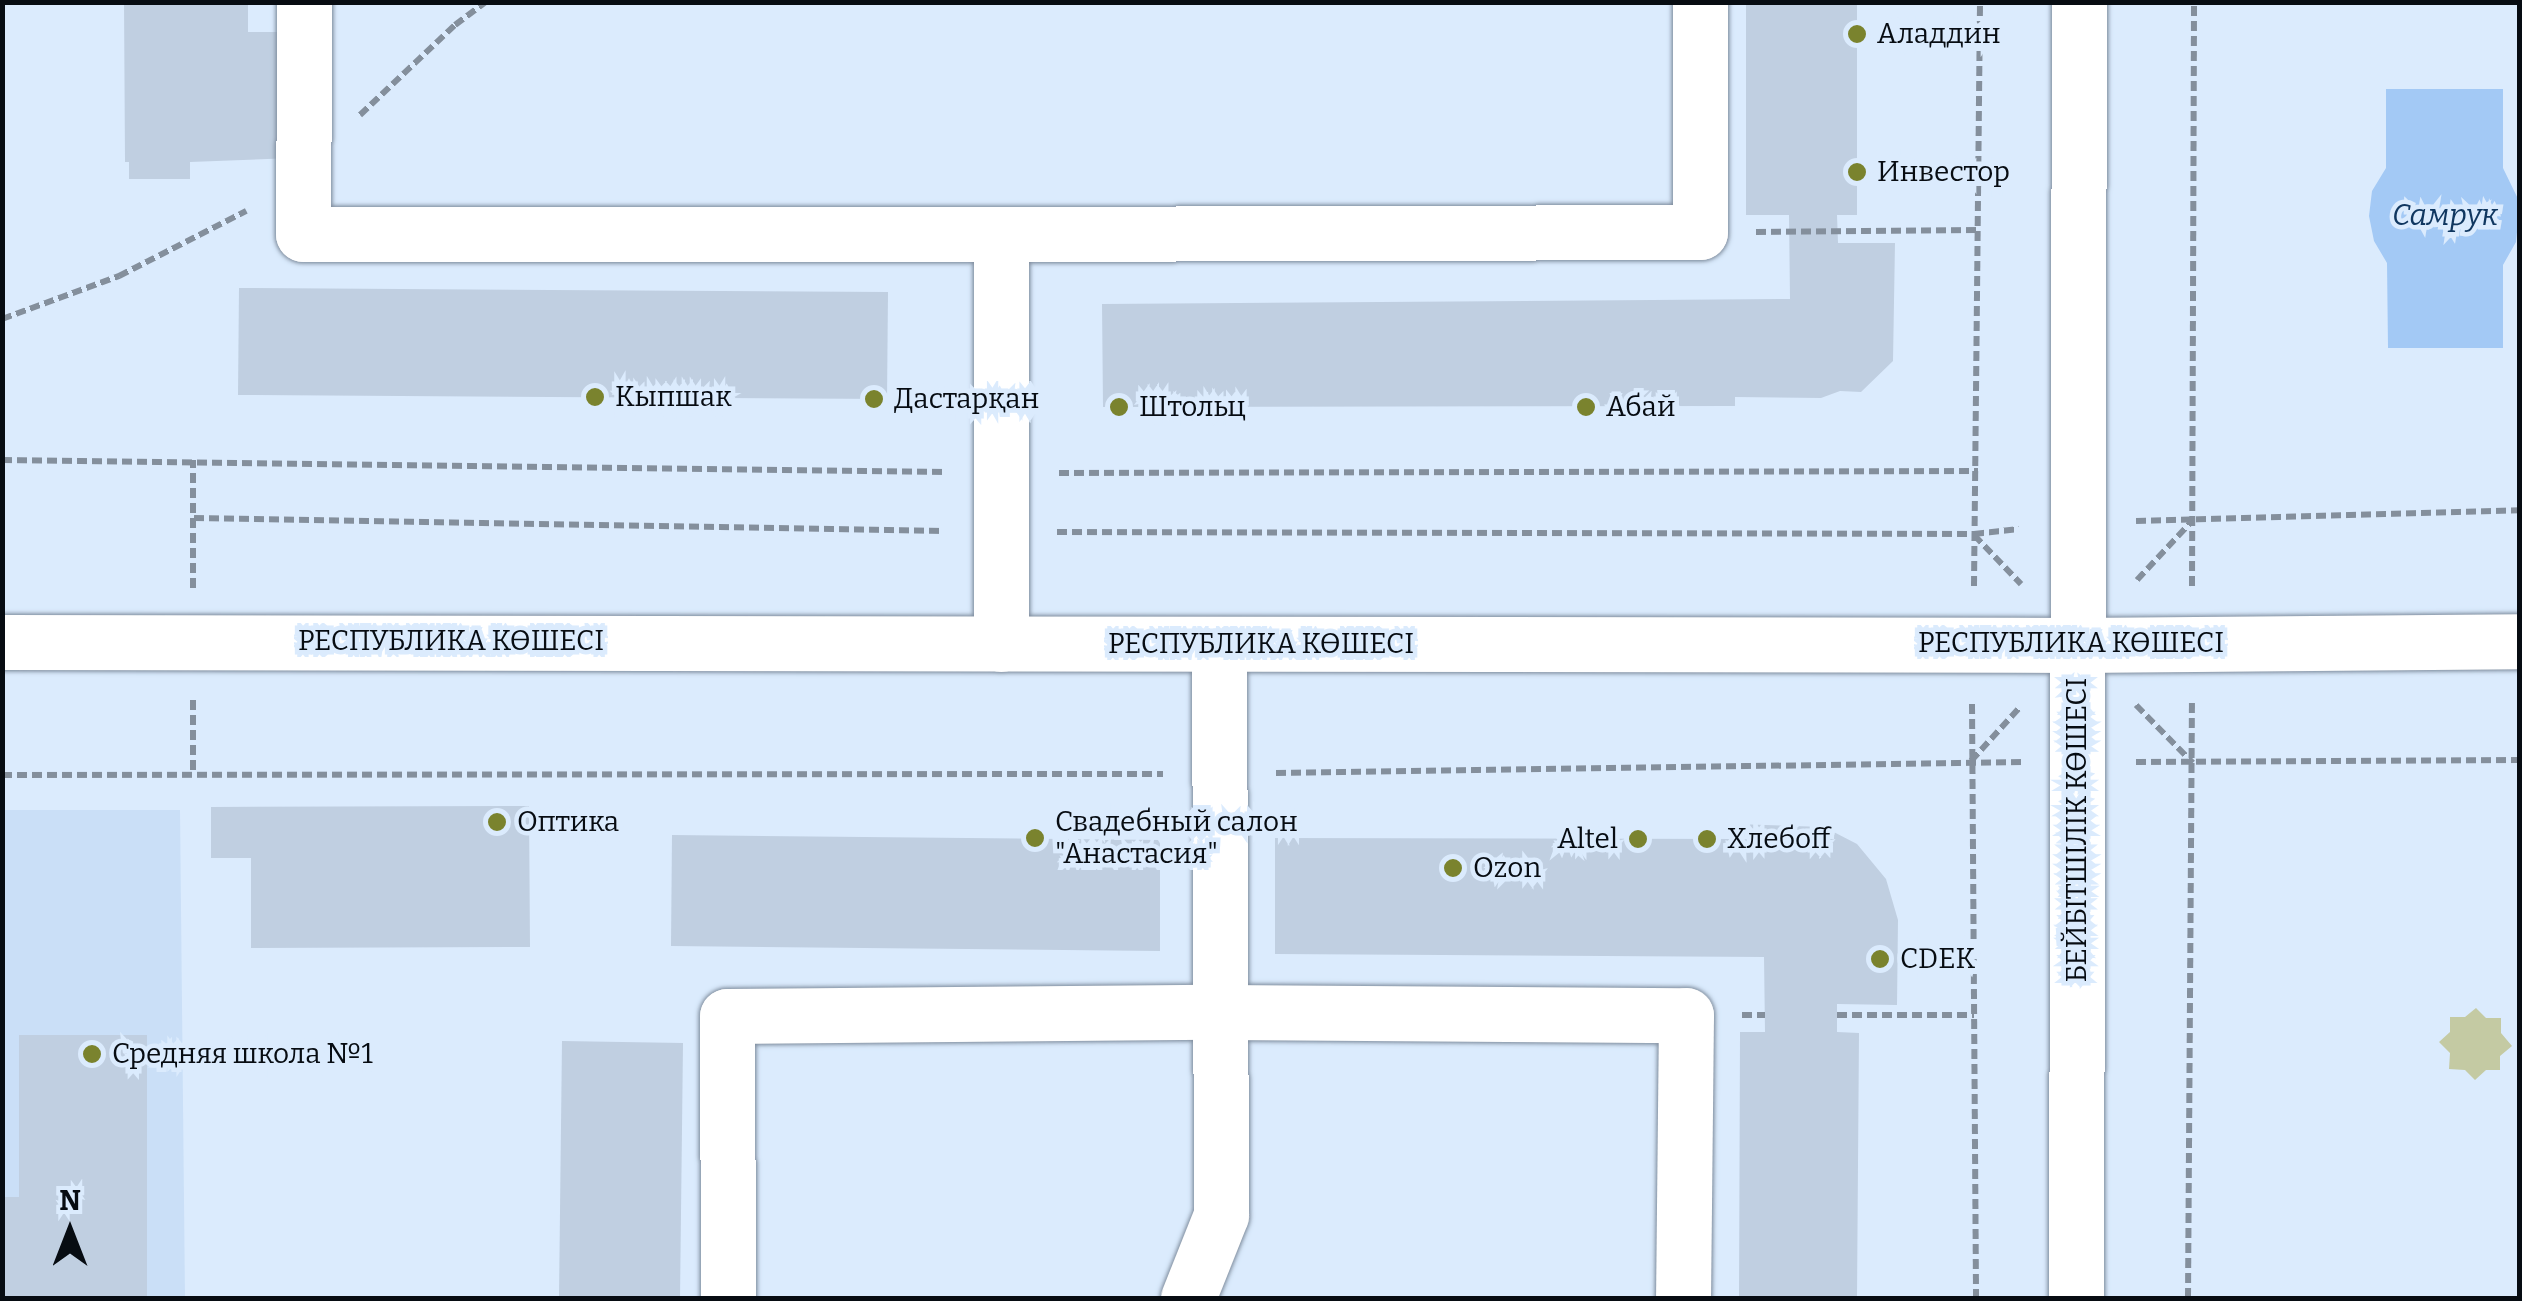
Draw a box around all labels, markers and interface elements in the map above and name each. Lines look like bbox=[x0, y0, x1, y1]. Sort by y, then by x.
place label: Аладдин bbox=[1877, 17, 2001, 51]
marker: Аладдин bbox=[1846, 23, 1868, 45]
place label: Инвестор bbox=[1877, 155, 2010, 189]
marker: Инвестор bbox=[1846, 161, 1868, 183]
water label: Самрук bbox=[2392, 197, 2498, 233]
place label: Кыпшак bbox=[615, 380, 732, 414]
place label: Дастарқан bbox=[894, 382, 1039, 416]
marker: Кыпшак bbox=[584, 386, 606, 408]
marker: Дастарқан bbox=[863, 388, 885, 410]
place label: Штольц bbox=[1139, 390, 1246, 424]
place label: Абай bbox=[1606, 390, 1675, 424]
marker: Штольц bbox=[1108, 396, 1130, 418]
marker: Абай bbox=[1575, 396, 1597, 418]
street label: РЕСПУБЛИКА КӨШЕСІ bbox=[298, 624, 604, 658]
street label: РЕСПУБЛИКА КӨШЕСІ bbox=[1918, 626, 2224, 660]
street label: РЕСПУБЛИКА КӨШЕСІ bbox=[1108, 627, 1414, 661]
street label: БЕЙБІТШІЛІК КӨШЕСІ bbox=[2060, 678, 2094, 982]
place label: Оптика bbox=[517, 805, 619, 839]
place label: Свадебный салон "Анастасия" bbox=[1055, 805, 1298, 871]
marker: Оптика bbox=[486, 811, 508, 833]
place label: Altel bbox=[1557, 822, 1618, 856]
place label: Хлебoff bbox=[1727, 822, 1830, 856]
marker: Свадебный салон "Анастасия" bbox=[1024, 827, 1046, 849]
marker: Altel bbox=[1627, 828, 1649, 850]
marker: Хлебoff bbox=[1696, 828, 1718, 850]
place label: Ozon bbox=[1473, 851, 1541, 885]
marker: Ozon bbox=[1442, 857, 1464, 879]
place label: CDEK bbox=[1900, 942, 1975, 976]
marker: CDEK bbox=[1869, 948, 1891, 970]
place label: Средняя школа №1 bbox=[112, 1037, 373, 1071]
marker: Средняя школа №1 bbox=[81, 1043, 103, 1065]
north arrow bbox=[20, 1181, 120, 1281]
text: N bbox=[59, 1184, 81, 1217]

